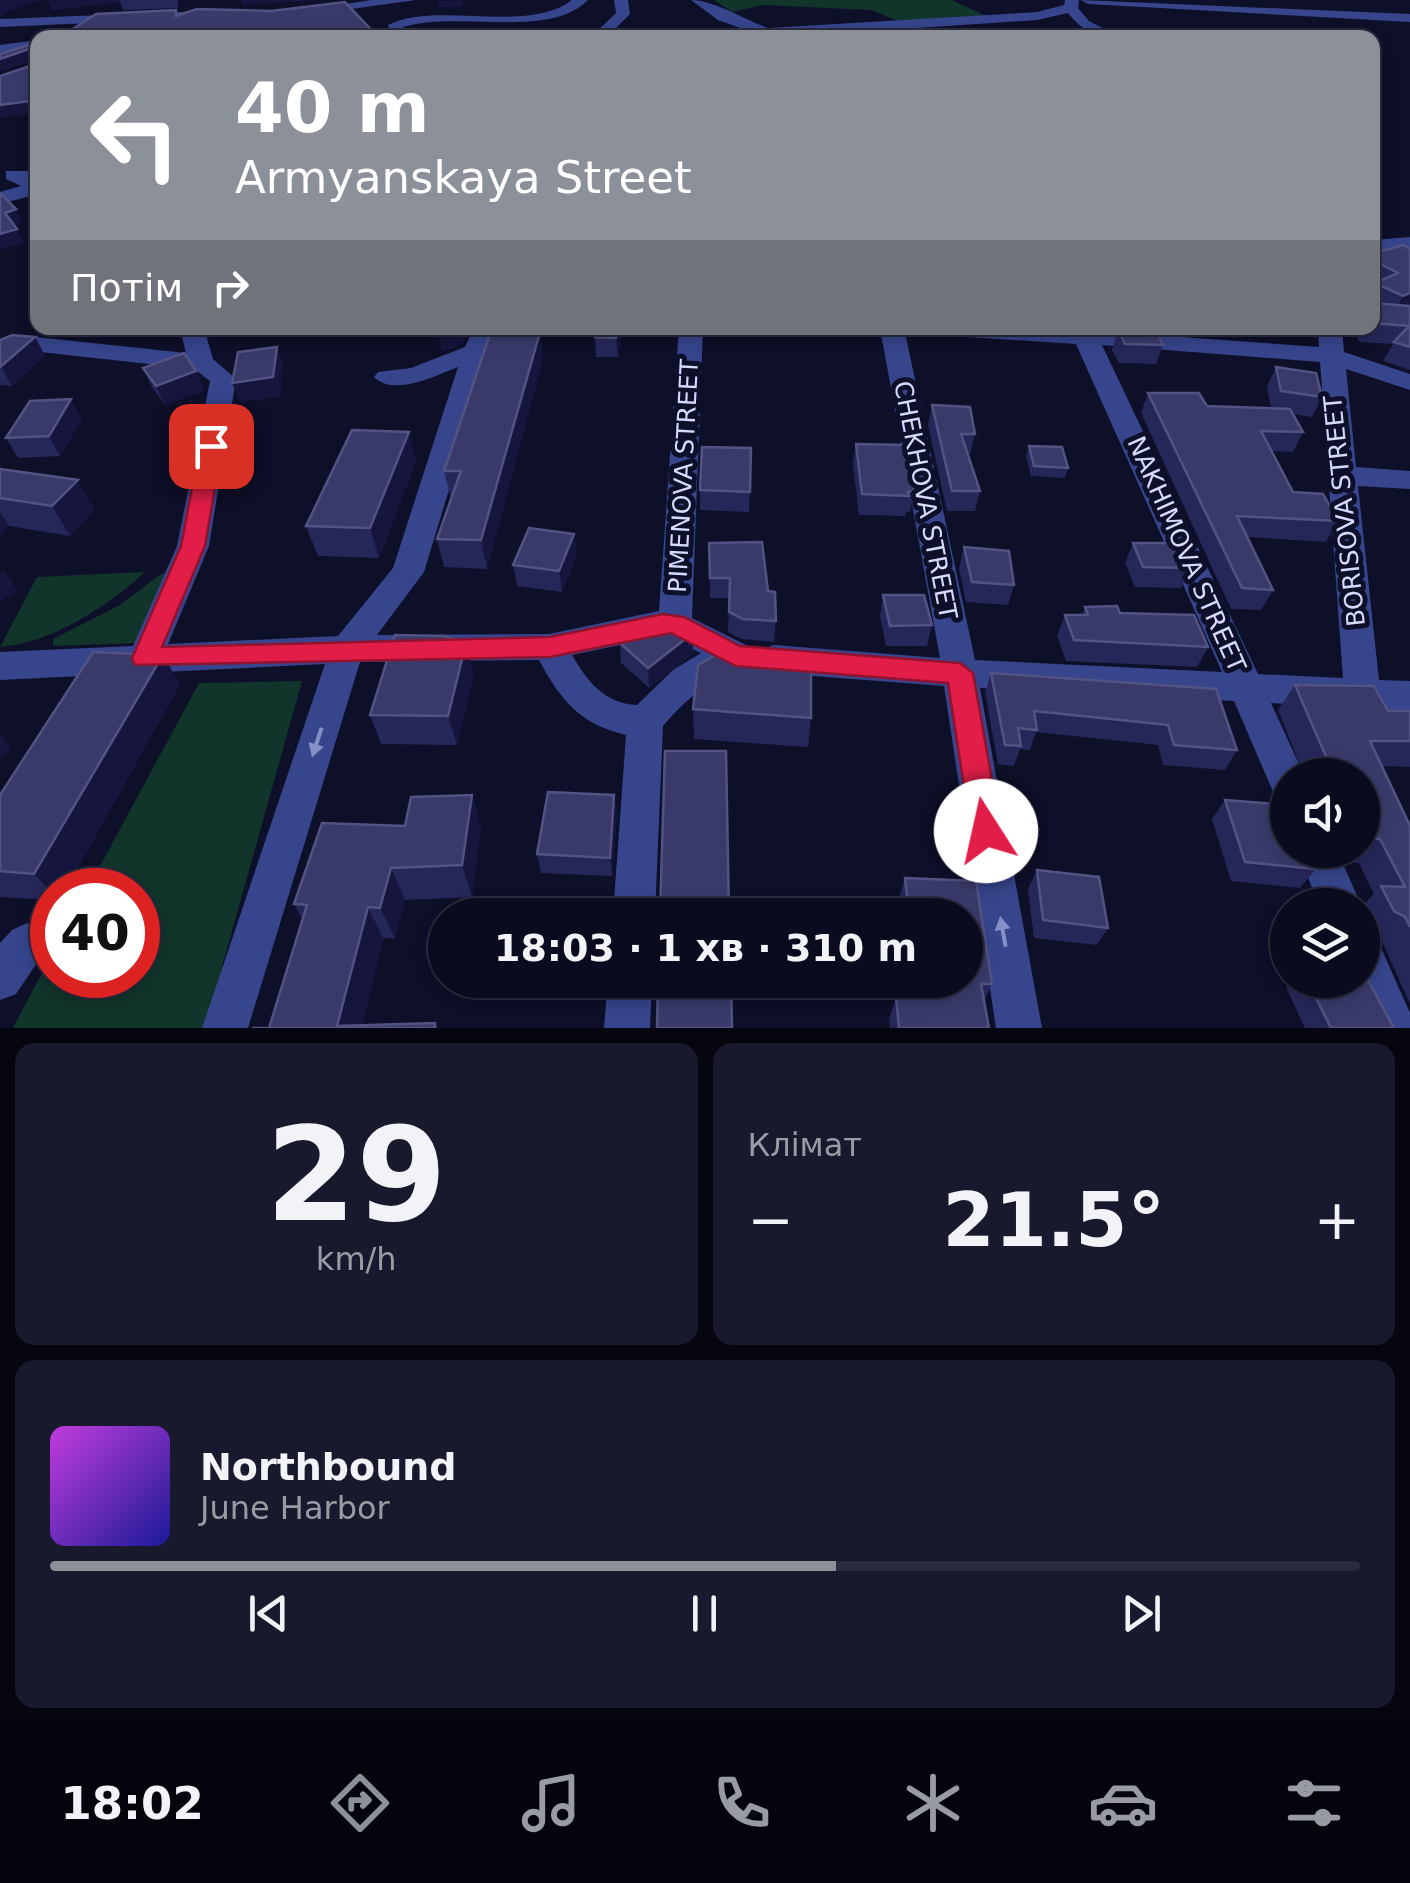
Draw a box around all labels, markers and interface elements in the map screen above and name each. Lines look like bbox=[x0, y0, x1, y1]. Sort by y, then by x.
text: 40 m bbox=[235, 67, 430, 149]
icon: left bbox=[70, 70, 200, 200]
text: Armyanskaya Street bbox=[235, 151, 692, 204]
icon: right bbox=[203, 260, 258, 315]
text: Потім bbox=[70, 266, 183, 310]
street label: PIMENOVA STREET bbox=[663, 358, 704, 593]
street label: CHEKHOVA STREET bbox=[888, 378, 963, 623]
street label: BORISOVA STREET bbox=[1318, 393, 1371, 628]
pin bbox=[169, 404, 254, 489]
icon: arrive bbox=[184, 419, 239, 474]
street label: NAKHIMOVA STREET bbox=[1121, 432, 1252, 677]
one-way arrow bbox=[309, 727, 324, 757]
map controls bbox=[1270, 758, 1380, 998]
button: sound bbox=[1270, 758, 1380, 868]
position arrow bbox=[934, 779, 1038, 883]
speed limit sign: 40 bbox=[30, 868, 160, 998]
button: layers bbox=[1270, 888, 1380, 998]
one-way arrow bbox=[995, 916, 1010, 947]
text: 18:03 · 1 хв · 310 m bbox=[494, 926, 917, 970]
text: 29 bbox=[266, 1099, 447, 1251]
text: Клімат bbox=[748, 1126, 862, 1164]
text: 21.5° bbox=[942, 1176, 1165, 1264]
text: − bbox=[748, 1188, 794, 1252]
text: + bbox=[1314, 1188, 1360, 1252]
text: km/h bbox=[316, 1240, 397, 1278]
text: Northbound bbox=[200, 1445, 456, 1489]
text: June Harbor bbox=[200, 1489, 390, 1527]
icon: previous bbox=[241, 1586, 296, 1641]
icon: pause bbox=[677, 1586, 732, 1641]
icon: next bbox=[1114, 1586, 1169, 1641]
icon: directions bbox=[325, 1768, 395, 1838]
icon: music bbox=[516, 1768, 586, 1838]
icon: phone bbox=[707, 1768, 777, 1838]
icon: climate bbox=[898, 1768, 968, 1838]
icon: car bbox=[1088, 1768, 1158, 1838]
icon: filters bbox=[1279, 1768, 1349, 1838]
text: 18:02 bbox=[60, 1777, 204, 1830]

